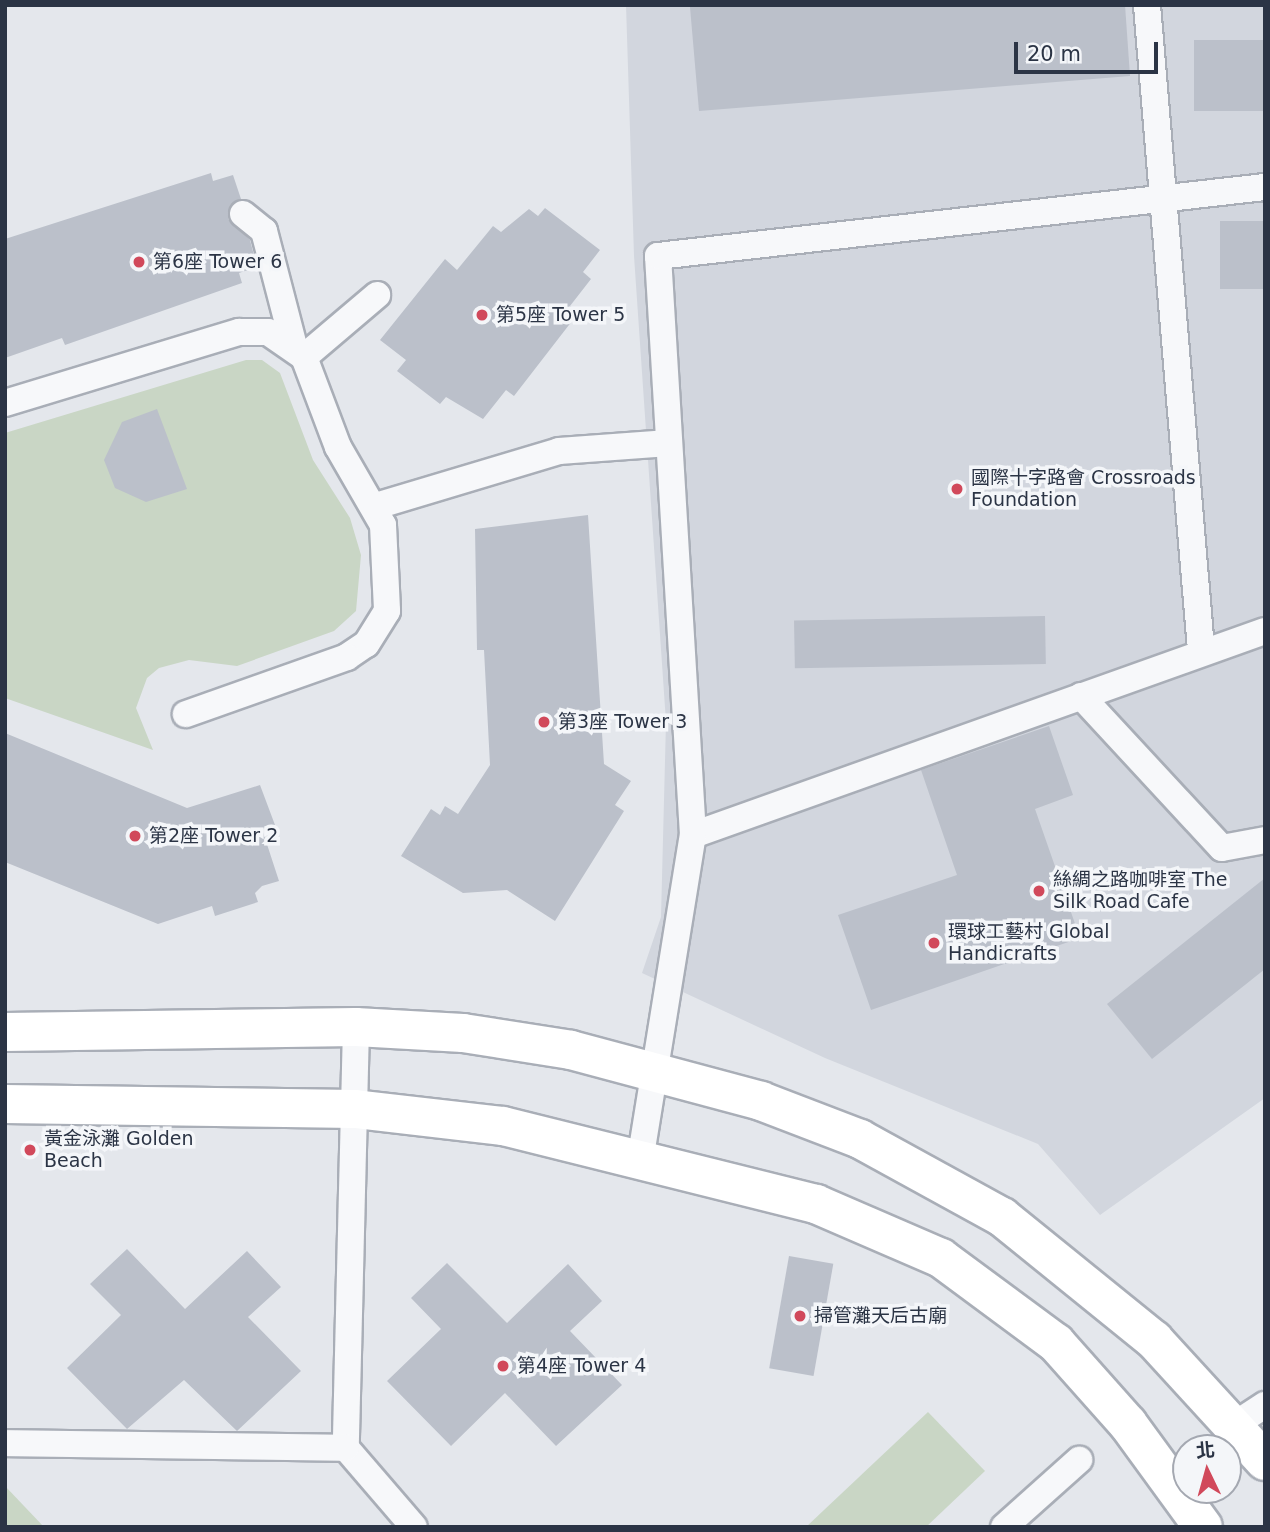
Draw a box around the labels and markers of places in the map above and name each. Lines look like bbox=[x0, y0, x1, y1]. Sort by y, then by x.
place label: 第6座 Tower 6 bbox=[153, 251, 282, 273]
marker: 第6座 Tower 6 bbox=[131, 254, 147, 270]
place label: 第5座 Tower 5 bbox=[496, 304, 625, 326]
marker: 第5座 Tower 5 bbox=[474, 307, 490, 323]
place label: 國際十字路會 Crossroads Foundation bbox=[971, 467, 1196, 511]
marker: 國際十字路會 Crossroads Foundation bbox=[949, 481, 965, 497]
place label: 第3座 Tower 3 bbox=[558, 711, 687, 733]
marker: 第3座 Tower 3 bbox=[536, 714, 552, 730]
place label: 第2座 Tower 2 bbox=[149, 825, 278, 847]
marker: 第2座 Tower 2 bbox=[127, 828, 143, 844]
place label: 絲綢之路咖啡室 The Silk Road Cafe bbox=[1053, 869, 1227, 913]
marker: 絲綢之路咖啡室 The Silk Road Cafe bbox=[1031, 883, 1047, 899]
place label: 環球工藝村 Global Handicrafts bbox=[948, 921, 1110, 965]
marker: 環球工藝村 Global Handicrafts bbox=[926, 935, 942, 951]
place label: 黃金泳灘 Golden Beach bbox=[44, 1128, 193, 1172]
marker: 黃金泳灘 Golden Beach bbox=[22, 1142, 38, 1158]
place label: 掃管灘天后古廟 bbox=[814, 1305, 947, 1327]
marker: 掃管灘天后古廟 bbox=[792, 1308, 808, 1324]
place label: 第4座 Tower 4 bbox=[517, 1355, 646, 1377]
marker: 第4座 Tower 4 bbox=[495, 1358, 511, 1374]

